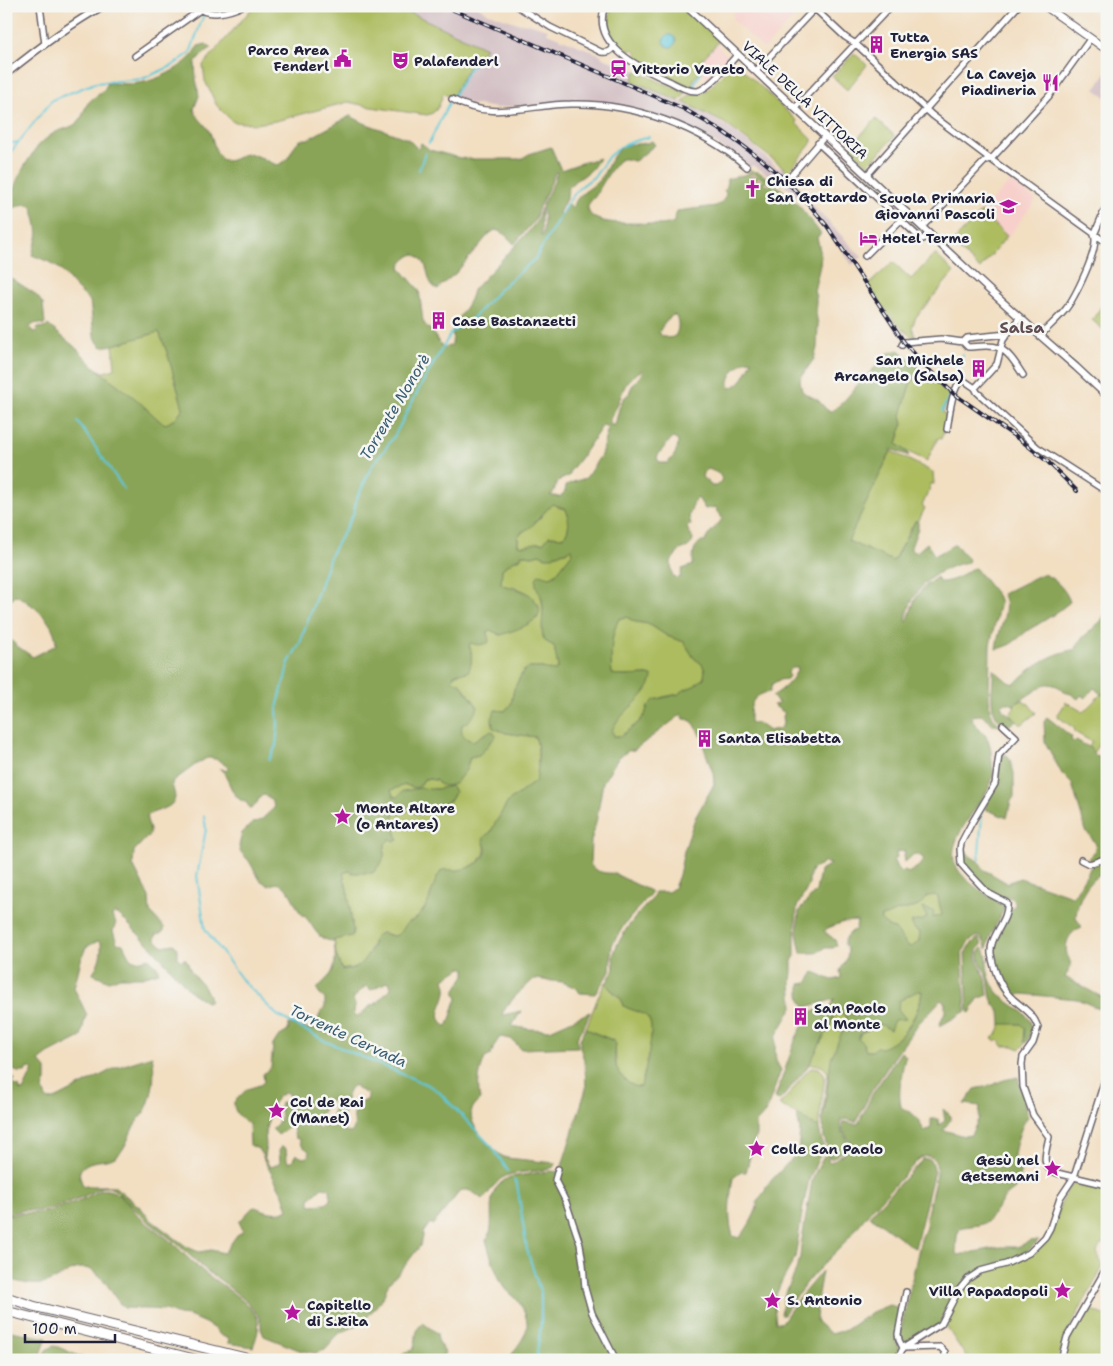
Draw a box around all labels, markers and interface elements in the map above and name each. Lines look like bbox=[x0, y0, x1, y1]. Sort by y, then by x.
place label: Tutta Energia SAS bbox=[890, 28, 978, 62]
building icon: Tutta Energia SAS bbox=[866, 35, 886, 55]
street label: VIALE DELLA VITTORIA bbox=[738, 37, 872, 163]
place label: Parco Area Fenderl bbox=[248, 41, 329, 75]
public building icon: Parco Area Fenderl bbox=[333, 48, 353, 68]
theatre icon: Palafenderl bbox=[390, 51, 410, 71]
place label: Palafenderl bbox=[414, 52, 499, 70]
station icon: Vittorio Veneto bbox=[608, 59, 628, 79]
place label: Vittorio Veneto bbox=[632, 60, 745, 78]
place label: La Caveja Piadineria bbox=[961, 65, 1036, 99]
restaurant icon: La Caveja Piadineria bbox=[1040, 72, 1060, 92]
place label: Chiesa di San Gottardo bbox=[767, 172, 867, 206]
church icon: Chiesa di San Gottardo bbox=[743, 179, 763, 199]
place label: Scuola Primaria Giovanni Pascoli bbox=[875, 189, 995, 223]
school or university icon: Scuola Primaria Giovanni Pascoli bbox=[999, 196, 1019, 216]
hotel icon: Hotel Terme bbox=[858, 228, 878, 248]
place label: Hotel Terme bbox=[882, 229, 970, 247]
building icon: Case Bastanzetti bbox=[428, 311, 448, 331]
place label: Case Bastanzetti bbox=[452, 312, 576, 330]
district label: Salsa bbox=[1000, 317, 1044, 338]
water label: Torrente Nonorè bbox=[355, 350, 435, 464]
place label: San Michele Arcangelo (Salsa) bbox=[834, 351, 964, 385]
building icon: San Michele Arcangelo (Salsa) bbox=[968, 358, 988, 378]
building icon: Santa Elisabetta bbox=[694, 728, 714, 748]
place label: Santa Elisabetta bbox=[718, 729, 841, 747]
place label: Monte Altare (o Antares) bbox=[356, 799, 455, 833]
place icon: Monte Altare (o Antares) bbox=[332, 806, 352, 826]
place label: San Paolo al Monte bbox=[814, 999, 886, 1033]
water label: Torrente Cervada bbox=[286, 1000, 410, 1072]
building icon: San Paolo al Monte bbox=[790, 1006, 810, 1026]
place label: Col de Rai (Manet) bbox=[290, 1093, 364, 1127]
place icon: Col de Rai (Manet) bbox=[266, 1100, 286, 1120]
place icon: Colle San Paolo bbox=[747, 1139, 767, 1159]
place label: Colle San Paolo bbox=[771, 1140, 883, 1158]
place label: Gesù nel Getsemani bbox=[961, 1151, 1039, 1185]
place icon: Gesù nel Getsemani bbox=[1043, 1158, 1063, 1178]
place icon: Villa Papadopoli bbox=[1052, 1281, 1072, 1301]
place label: Villa Papadopoli bbox=[929, 1282, 1048, 1300]
place icon: S. Antonio bbox=[763, 1290, 783, 1310]
place label: S. Antonio bbox=[787, 1291, 862, 1309]
place label: Capitello di S.Rita bbox=[307, 1296, 371, 1330]
place icon: Capitello di S.Rita bbox=[283, 1303, 303, 1323]
scale bar bbox=[25, 1311, 115, 1343]
text: 100 m bbox=[32, 1319, 77, 1339]

